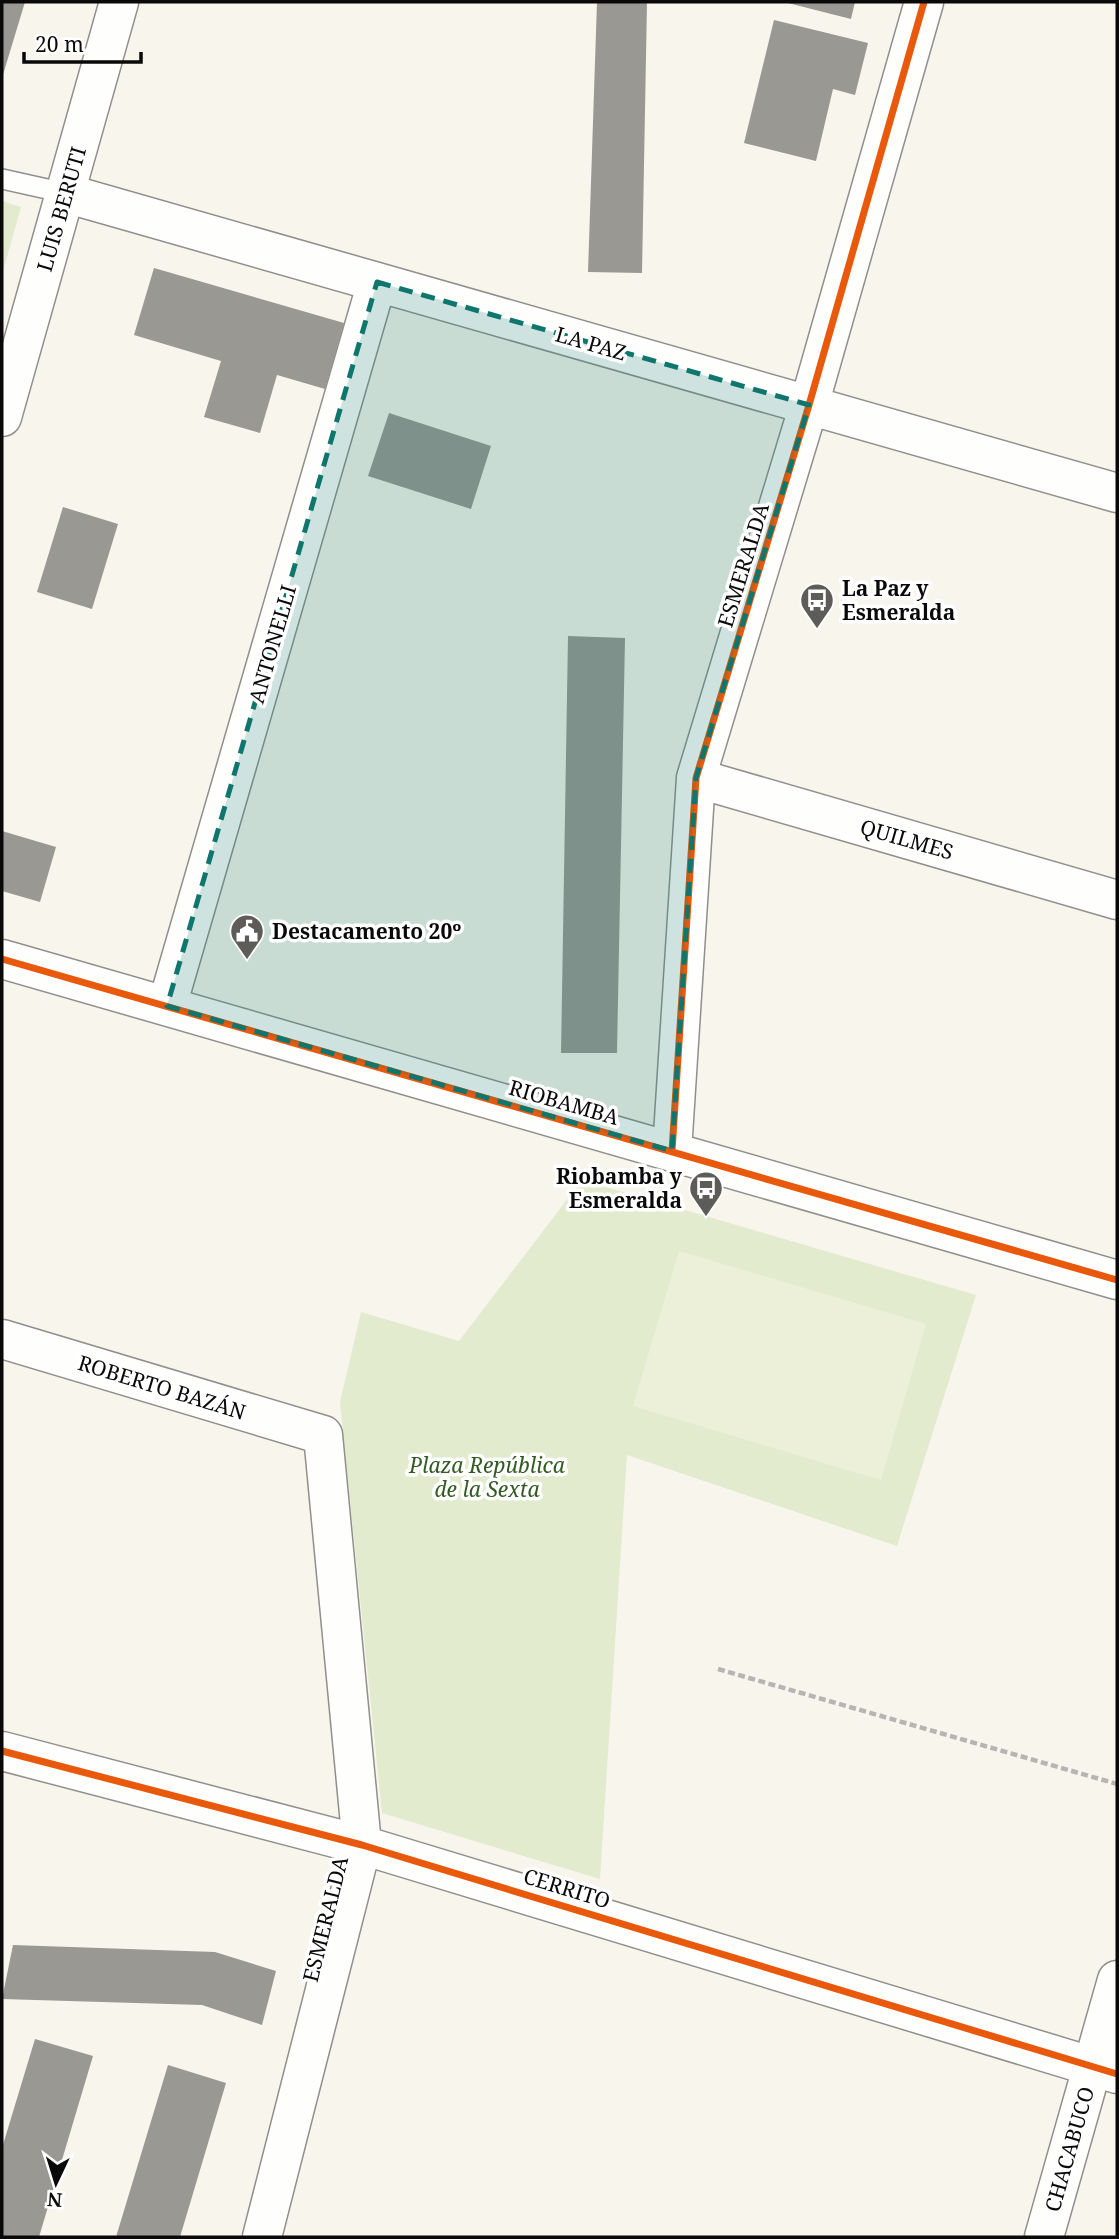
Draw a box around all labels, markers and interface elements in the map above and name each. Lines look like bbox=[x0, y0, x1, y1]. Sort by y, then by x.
scale bar bbox=[24, 21, 142, 65]
text: 20 m bbox=[35, 30, 84, 58]
street label: LUIS BERUTI bbox=[30, 143, 92, 275]
street label: LA PAZ bbox=[552, 320, 630, 366]
street label: ESMERALDA bbox=[711, 499, 775, 631]
place label: La Paz y Esmeralda bbox=[842, 574, 955, 626]
bus stop icon: La Paz y Esmeralda bbox=[798, 581, 836, 630]
street label: ANTONELLI bbox=[242, 582, 302, 706]
street label: QUILMES bbox=[857, 812, 957, 866]
public building icon: Destacamento 20º bbox=[228, 912, 266, 961]
place label: Destacamento 20º bbox=[272, 917, 461, 945]
street label: RIOBAMBA bbox=[506, 1073, 622, 1131]
place label: Riobamba y Esmeralda bbox=[556, 1162, 683, 1214]
bus stop icon: Riobamba y Esmeralda bbox=[687, 1169, 725, 1218]
street label: ROBERTO BAZÁN bbox=[75, 1348, 249, 1426]
park label: Plaza República de la Sexta bbox=[408, 1451, 566, 1503]
street label: ESMERALDA bbox=[296, 1853, 354, 1985]
street label: CERRITO bbox=[520, 1862, 614, 1914]
street label: CHACABUCO bbox=[1038, 2083, 1100, 2215]
north arrow bbox=[21, 2148, 91, 2218]
text: N bbox=[46, 2186, 63, 2213]

